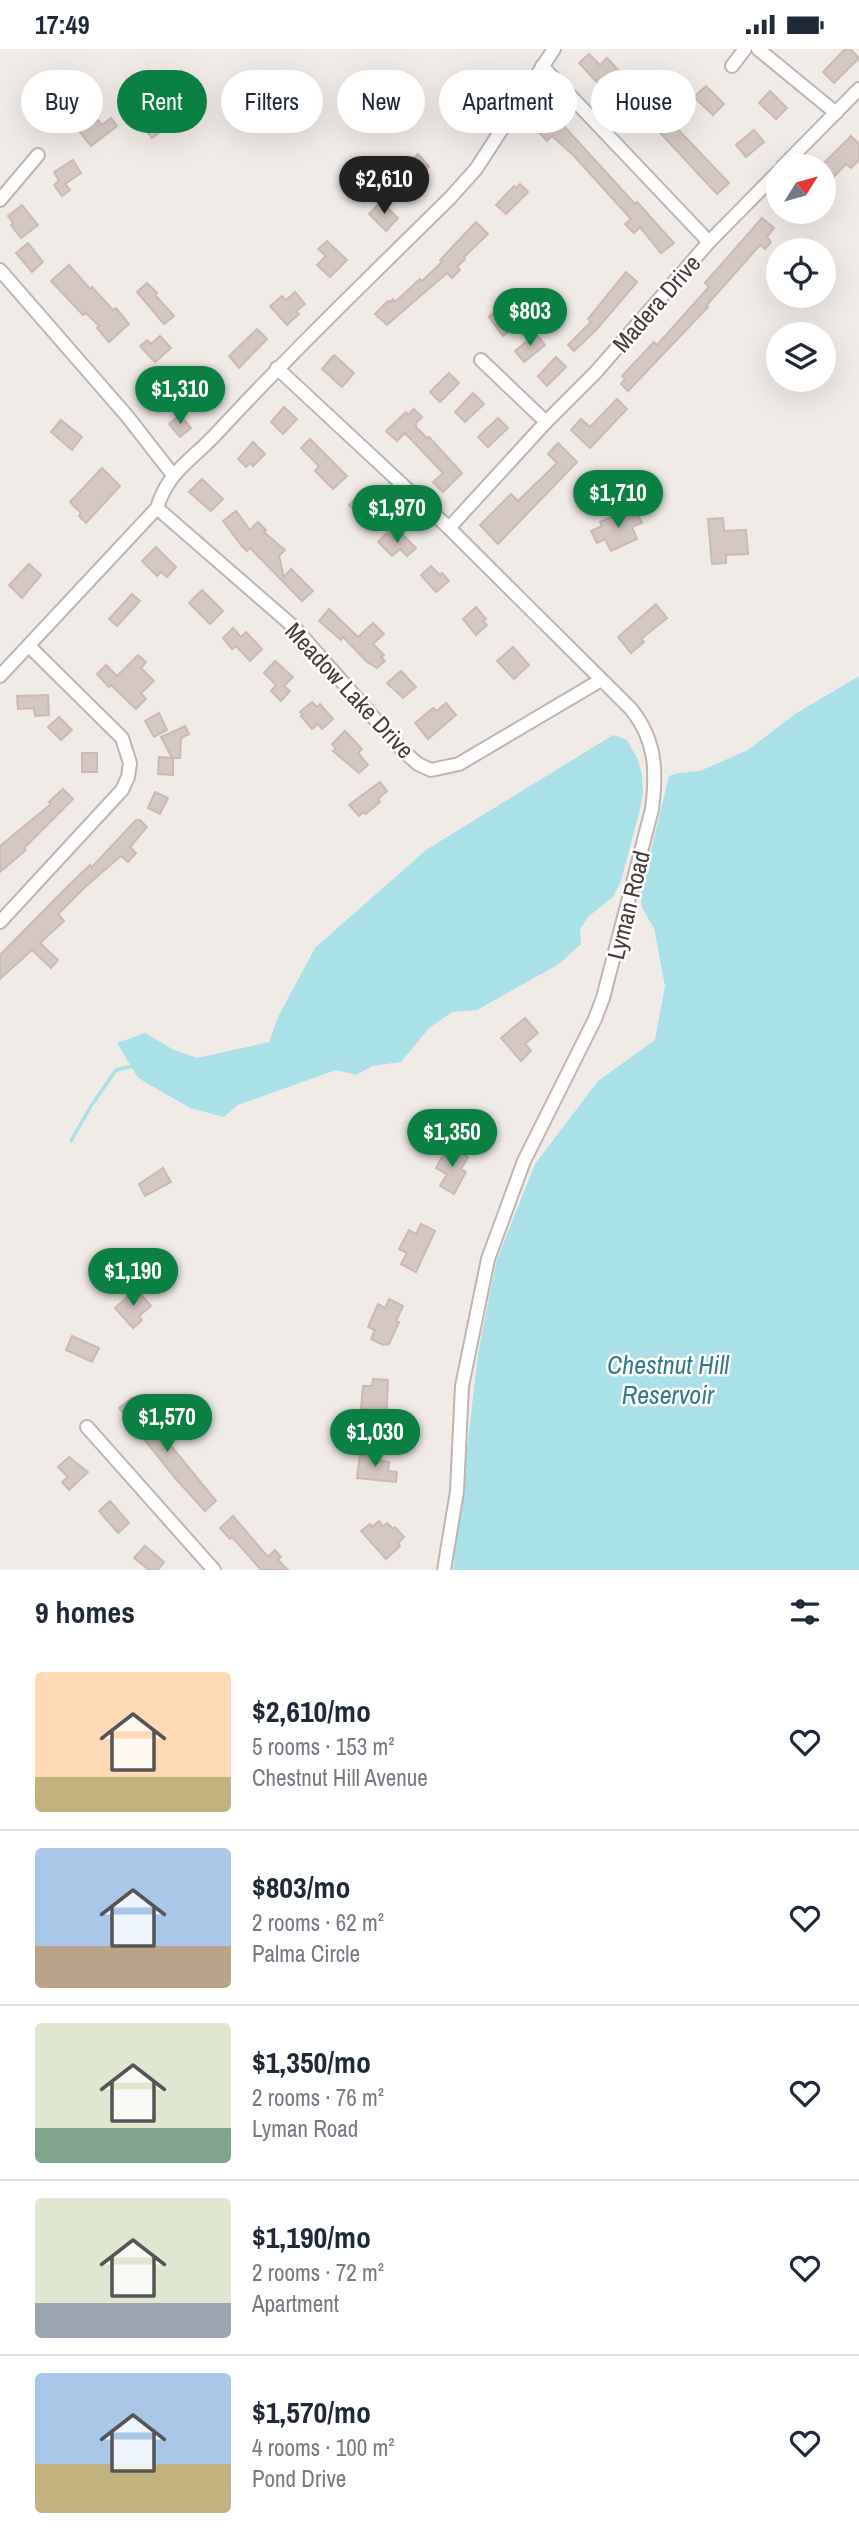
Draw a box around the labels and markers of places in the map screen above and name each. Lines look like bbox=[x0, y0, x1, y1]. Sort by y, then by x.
pin: $2,610 bbox=[327, 157, 441, 216]
pin: $803 bbox=[489, 289, 571, 348]
pin: $1,310 bbox=[123, 367, 237, 426]
pin: $1,710 bbox=[561, 470, 675, 530]
pin: $1,970 bbox=[340, 485, 454, 545]
pin: $1,350 bbox=[395, 1109, 509, 1169]
pin: $1,190 bbox=[76, 1249, 190, 1308]
pin: $1,570 bbox=[110, 1395, 224, 1454]
pin: $1,030 bbox=[318, 1409, 432, 1469]

